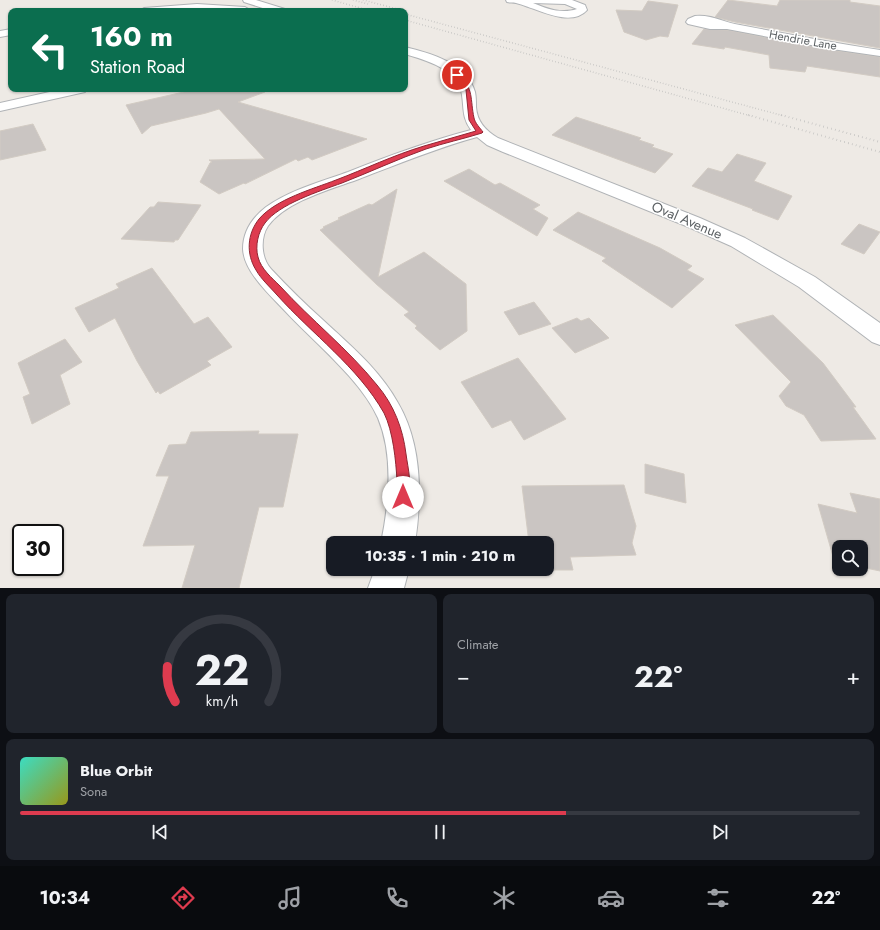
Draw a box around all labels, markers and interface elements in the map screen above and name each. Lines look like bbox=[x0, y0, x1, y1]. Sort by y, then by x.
text: 160 m bbox=[90, 16, 173, 57]
icon: left bbox=[24, 24, 76, 76]
street label: Hendrie Lane bbox=[768, 25, 838, 55]
text: Station Road bbox=[90, 54, 185, 80]
pin bbox=[440, 58, 474, 92]
icon: arrive bbox=[446, 64, 468, 86]
street label: Oval Avenue bbox=[648, 196, 726, 244]
position arrow bbox=[382, 476, 424, 518]
speed limit sign: 30 bbox=[12, 524, 64, 576]
map controls bbox=[832, 540, 868, 576]
button: search bbox=[832, 540, 868, 576]
text: 10:35 · 1 min · 210 m bbox=[365, 545, 515, 567]
text: Climate bbox=[457, 635, 498, 654]
text: 22 bbox=[194, 639, 249, 700]
text: 22° bbox=[634, 655, 682, 698]
text: − bbox=[457, 660, 470, 692]
text: + bbox=[846, 660, 860, 692]
text: km/h bbox=[205, 690, 238, 710]
text: Blue Orbit bbox=[80, 760, 152, 782]
text: Sona bbox=[80, 782, 107, 801]
icon: previous bbox=[149, 821, 171, 843]
icon: pause bbox=[429, 821, 451, 843]
icon: next bbox=[709, 821, 731, 843]
icon: directions bbox=[169, 884, 197, 912]
icon: music bbox=[276, 884, 304, 912]
icon: phone bbox=[383, 884, 411, 912]
icon: climate bbox=[490, 884, 518, 912]
icon: car bbox=[597, 884, 625, 912]
icon: filters bbox=[704, 884, 732, 912]
text: 10:34 bbox=[40, 885, 90, 911]
text: 22° bbox=[811, 885, 840, 911]

